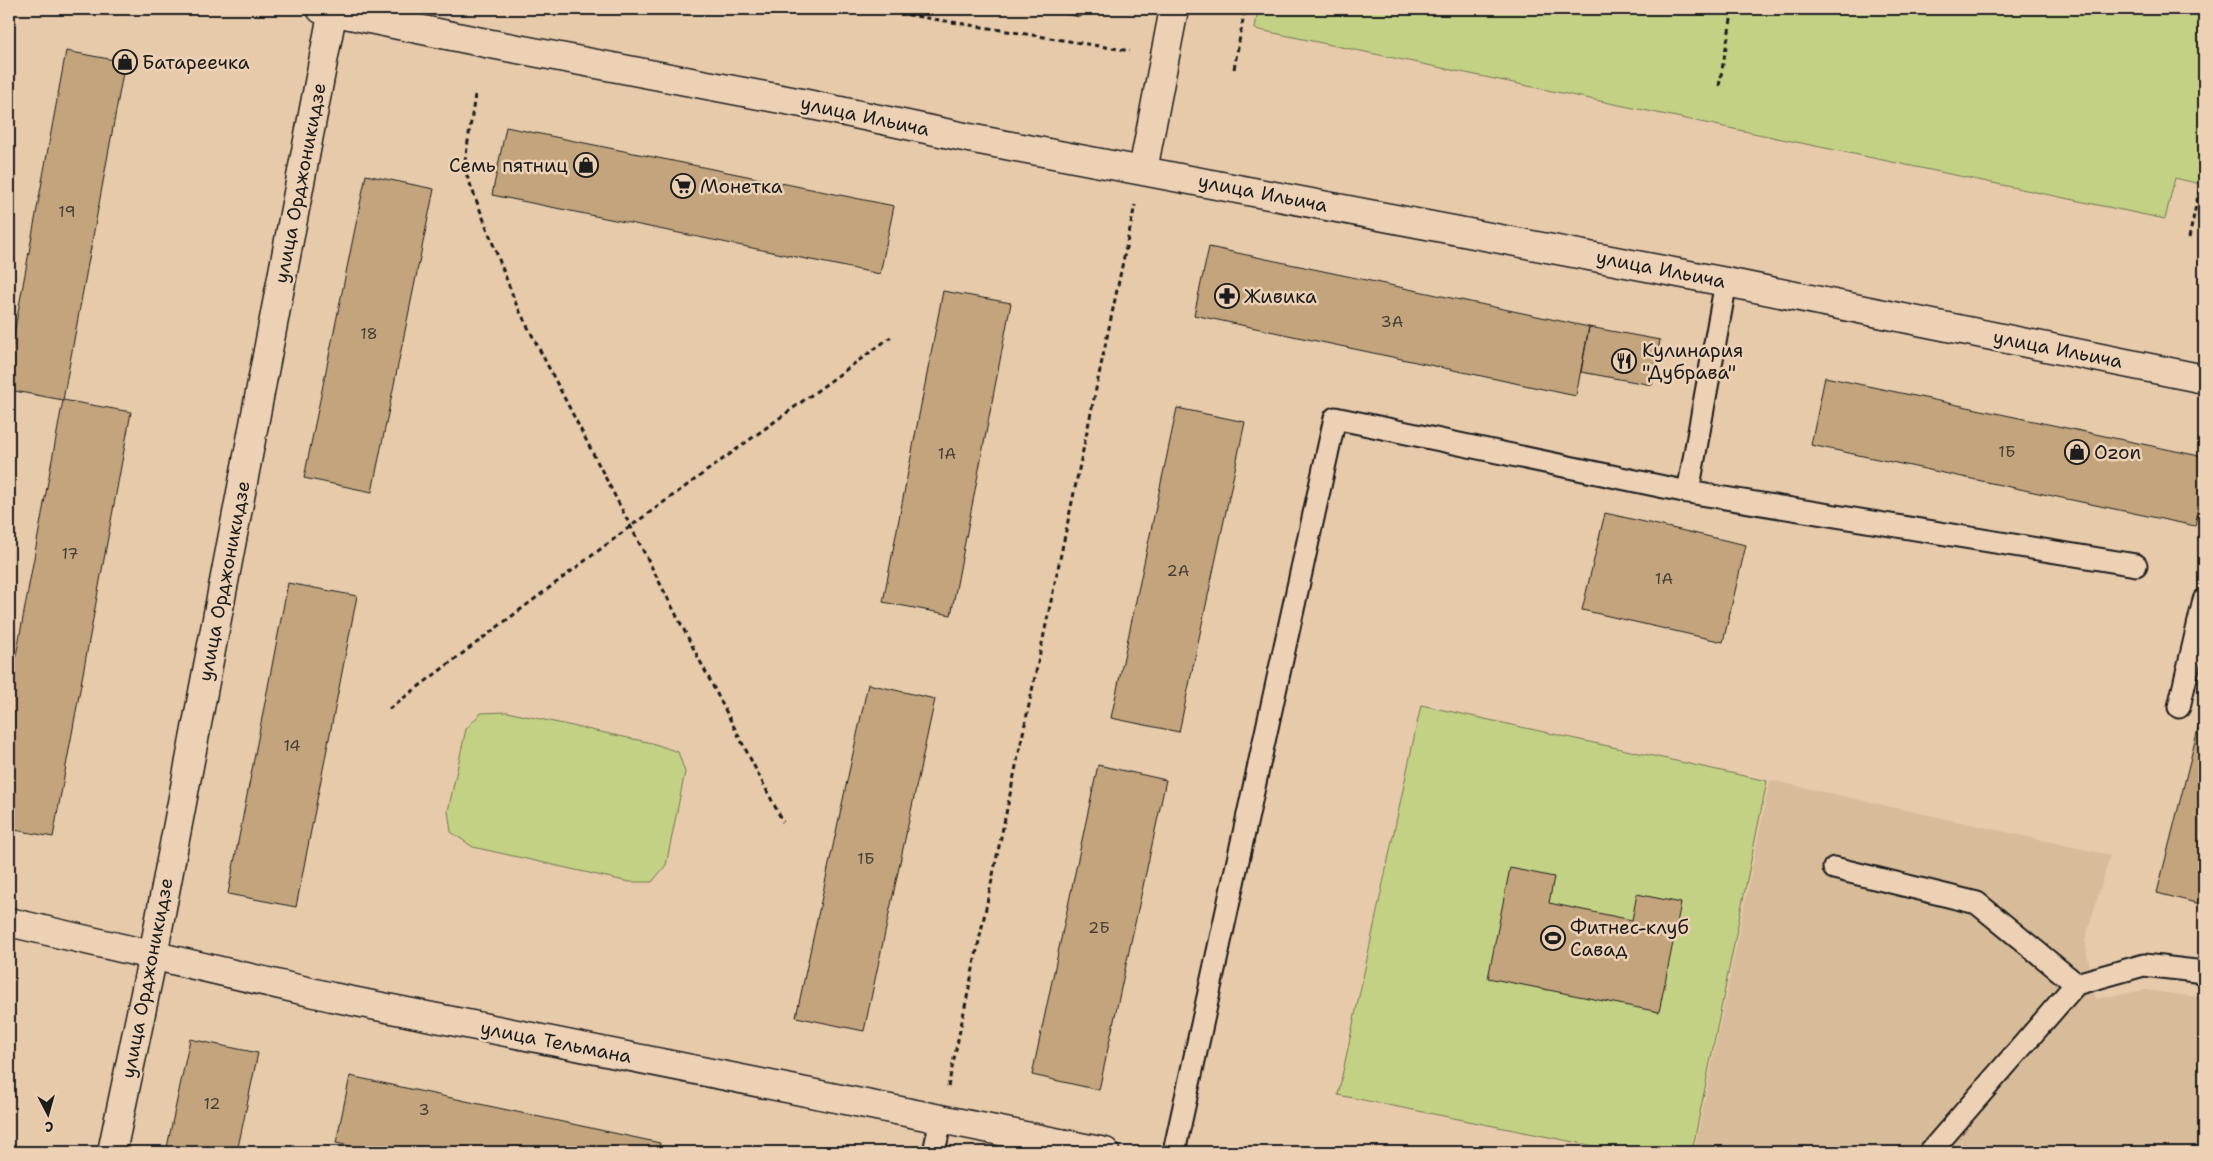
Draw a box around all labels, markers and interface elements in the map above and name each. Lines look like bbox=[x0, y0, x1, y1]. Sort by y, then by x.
shop icon: Батареечка bbox=[112, 49, 138, 75]
place label: Батареечка bbox=[142, 50, 250, 75]
street label: улица Орджоникидзе bbox=[268, 81, 332, 285]
street label: улица Ильича bbox=[798, 90, 932, 142]
shop icon: Семь пятниц bbox=[573, 152, 599, 178]
place label: Семь пятниц bbox=[449, 153, 568, 178]
street label: улица Ильича bbox=[1196, 168, 1330, 218]
supermarket icon: Монетка bbox=[670, 173, 696, 199]
place label: Монетка bbox=[700, 174, 783, 199]
house number: 19 bbox=[58, 201, 76, 222]
street label: улица Ильича bbox=[1594, 244, 1728, 294]
pharmacy icon: Живика bbox=[1214, 283, 1240, 309]
place label: Живика bbox=[1244, 284, 1317, 309]
house number: 3А bbox=[1381, 311, 1403, 332]
house number: 18 bbox=[360, 323, 378, 344]
street label: улица Ильича bbox=[1991, 324, 2125, 374]
place label: Кулинария "Дубрава" bbox=[1642, 338, 1744, 385]
restaurant icon: Кулинария "Дубрава" bbox=[1611, 348, 1637, 374]
shop icon: Ozon bbox=[2064, 439, 2090, 465]
place label: Ozon bbox=[2094, 440, 2141, 465]
house number: 1Б bbox=[1998, 441, 2016, 462]
house number: 1А bbox=[938, 443, 956, 464]
street label: улица Орджоникидзе bbox=[192, 479, 256, 683]
house number: 17 bbox=[61, 543, 79, 564]
house number: 2А bbox=[1167, 560, 1189, 581]
house number: 1А bbox=[1655, 568, 1673, 589]
house number: 14 bbox=[283, 735, 301, 756]
house number: 1Б bbox=[857, 848, 875, 869]
street label: улица Орджоникидзе bbox=[115, 876, 179, 1080]
place label: Фитнес-клуб Савад bbox=[1570, 915, 1689, 962]
house number: 2Б bbox=[1088, 917, 1110, 938]
sports icon: Фитнес-клуб Савад bbox=[1540, 925, 1566, 951]
street label: улица Тельмана bbox=[478, 1015, 634, 1069]
north arrow bbox=[22, 1088, 72, 1138]
house number: 12 bbox=[203, 1093, 221, 1114]
house number: 3 bbox=[418, 1099, 430, 1120]
text: С bbox=[44, 1118, 55, 1136]

